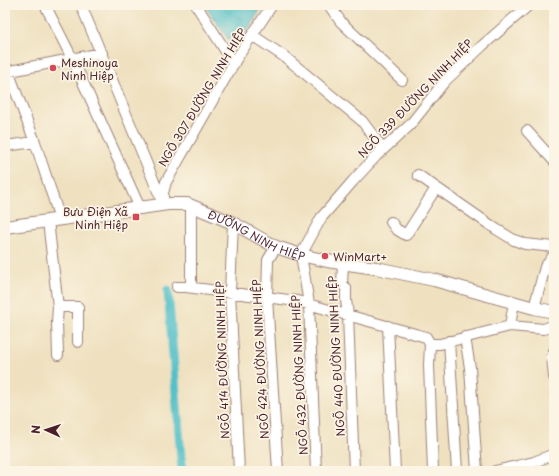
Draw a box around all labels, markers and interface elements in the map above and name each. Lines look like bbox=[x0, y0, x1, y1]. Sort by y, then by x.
street label: NGÕ 307 ĐƯỜNG NINH HIỆP bbox=[154, 24, 250, 170]
street label: NGÕ 339 ĐƯỜNG NINH HIỆP bbox=[354, 35, 477, 161]
place label: Meshinoya Ninh Hiệp bbox=[61, 54, 118, 84]
marker: Meshinoya Ninh Hiệp bbox=[48, 63, 58, 73]
place label: Bưu Điện Xã Ninh Hiệp bbox=[63, 203, 128, 233]
street label: ĐƯỜNG NINH HIỆP bbox=[205, 205, 307, 264]
marker: Bưu Điện Xã Ninh Hiệp bbox=[131, 212, 141, 222]
place label: WinMart+ bbox=[333, 248, 387, 265]
marker: WinMart+ bbox=[320, 251, 330, 261]
street label: NGÕ 440 ĐƯỜNG NINH HIỆP bbox=[323, 275, 349, 437]
street label: NGÕ 424 ĐƯỜNG NINH HIỆP bbox=[247, 278, 273, 439]
street label: NGÕ 414 ĐƯỜNG NINH HIỆP bbox=[211, 281, 233, 439]
street label: NGÕ 432 ĐƯỜNG NINH HIỆP bbox=[286, 294, 312, 455]
north arrow bbox=[26, 410, 66, 450]
text: N bbox=[27, 424, 44, 434]

